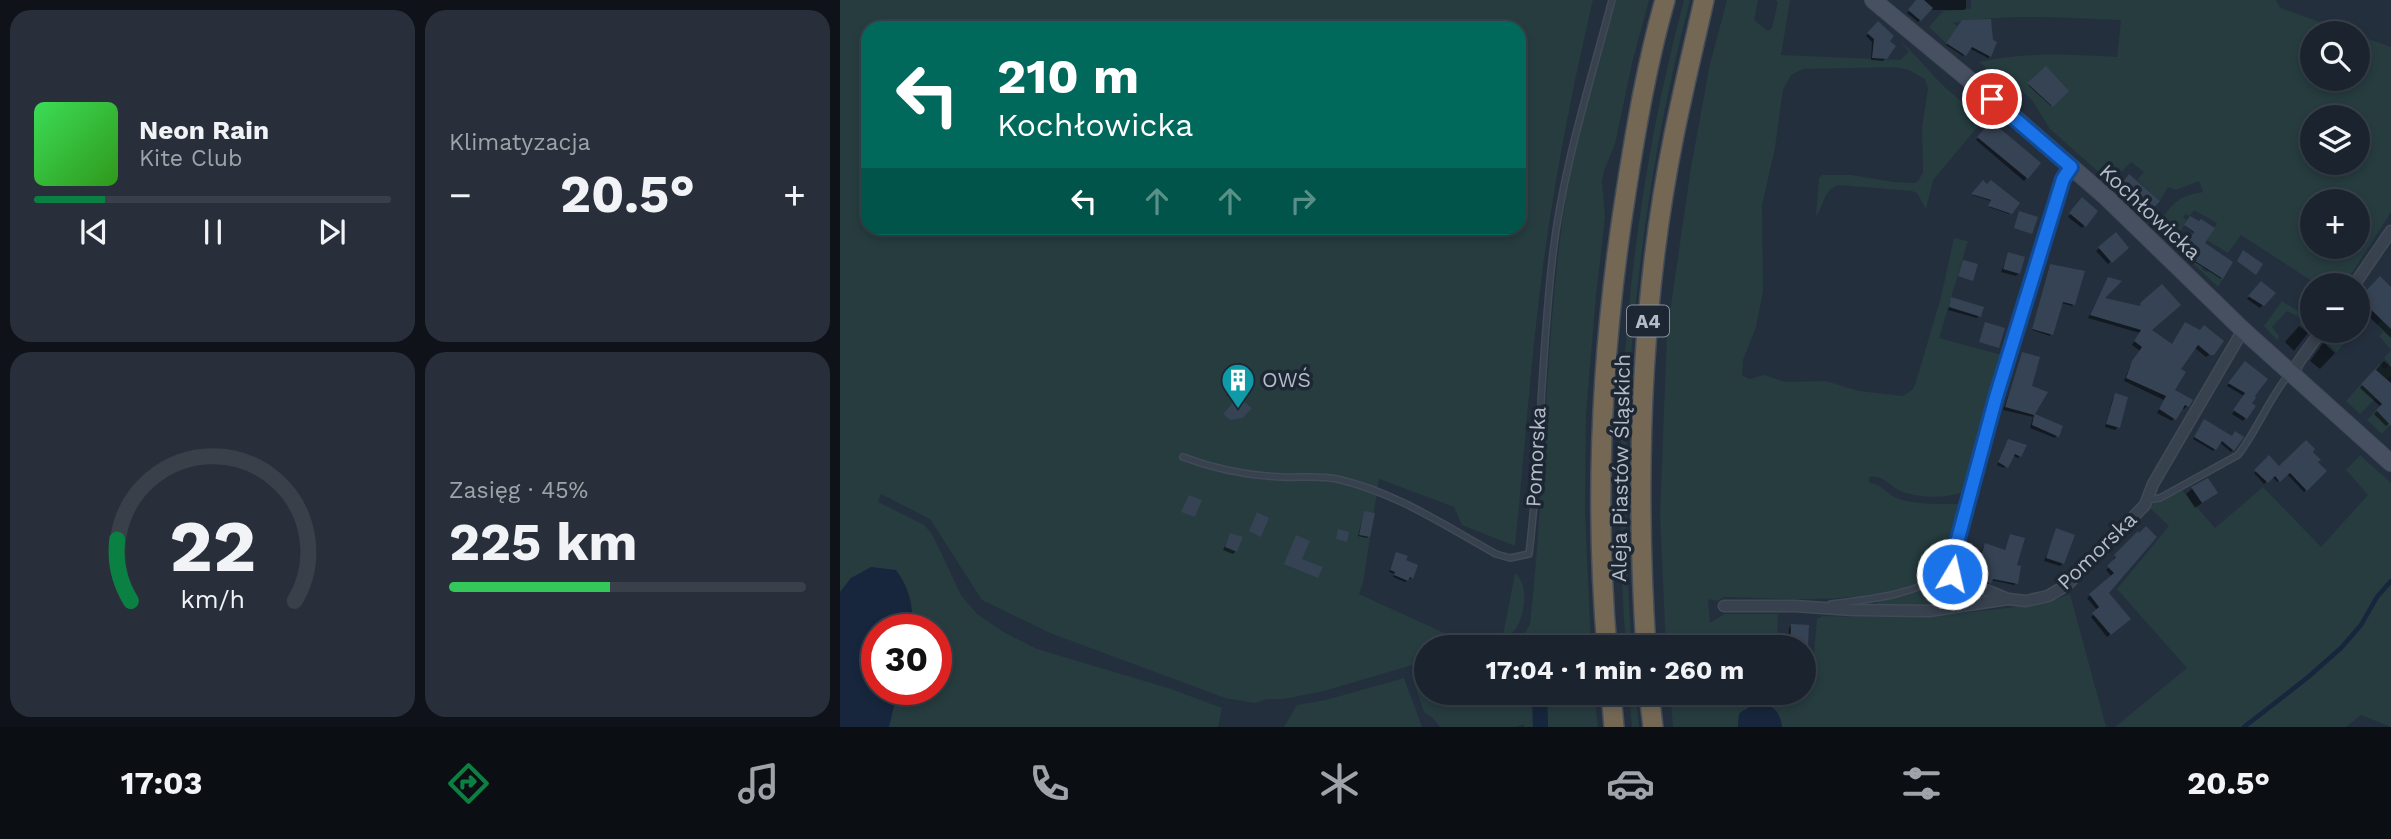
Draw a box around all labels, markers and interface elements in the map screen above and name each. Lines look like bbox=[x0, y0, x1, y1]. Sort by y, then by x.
map controls bbox=[2300, 21, 2370, 343]
button: search bbox=[2300, 21, 2370, 91]
text: 210 m bbox=[997, 47, 1139, 105]
icon: left bbox=[882, 49, 973, 140]
pin bbox=[1962, 69, 2022, 129]
icon: arrive bbox=[1973, 80, 2011, 118]
button: layers bbox=[2300, 105, 2370, 175]
text: Kochłowicka bbox=[997, 106, 1193, 144]
text: Neon Rain bbox=[139, 115, 269, 145]
text: Klimatyzacja bbox=[449, 129, 591, 156]
text: Kite Club bbox=[139, 145, 242, 172]
street label: Kochłowicka bbox=[2095, 159, 2206, 265]
text: 20.5° bbox=[560, 164, 695, 225]
text: − bbox=[449, 173, 472, 217]
text: + bbox=[783, 173, 806, 217]
icon: left bbox=[1065, 182, 1103, 220]
icon: ahead bbox=[1138, 182, 1176, 220]
icon: ahead bbox=[1211, 182, 1249, 220]
icon: right bbox=[1284, 182, 1322, 220]
button: + bbox=[2300, 189, 2370, 259]
icon: previous bbox=[75, 213, 113, 251]
icon: pause bbox=[194, 213, 232, 251]
icon: next bbox=[313, 213, 351, 251]
button: − bbox=[2300, 273, 2370, 343]
road number: A4 bbox=[1627, 306, 1669, 336]
street label: Aleja Piastów Śląskich bbox=[1606, 354, 1635, 582]
building icon: OWŚ bbox=[1219, 361, 1257, 410]
place label: OWŚ bbox=[1262, 367, 1311, 392]
street label: Pomorska bbox=[1520, 406, 1551, 508]
text: Zasięg · 45% bbox=[449, 477, 588, 504]
text: 22 bbox=[169, 503, 256, 589]
street label: Pomorska bbox=[2052, 507, 2142, 595]
text: 225 km bbox=[449, 512, 637, 573]
position arrow bbox=[1915, 537, 1989, 611]
text: km/h bbox=[180, 584, 245, 613]
speed limit sign: 30 bbox=[861, 614, 952, 705]
text: 17:04 · 1 min · 260 m bbox=[1486, 655, 1744, 685]
icon: directions bbox=[444, 759, 493, 808]
icon: music bbox=[734, 759, 783, 808]
icon: phone bbox=[1025, 759, 1074, 808]
icon: climate bbox=[1315, 759, 1364, 808]
icon: car bbox=[1606, 759, 1655, 808]
icon: filters bbox=[1897, 759, 1946, 808]
text: 17:03 bbox=[121, 764, 202, 802]
text: 20.5° bbox=[2187, 764, 2270, 802]

